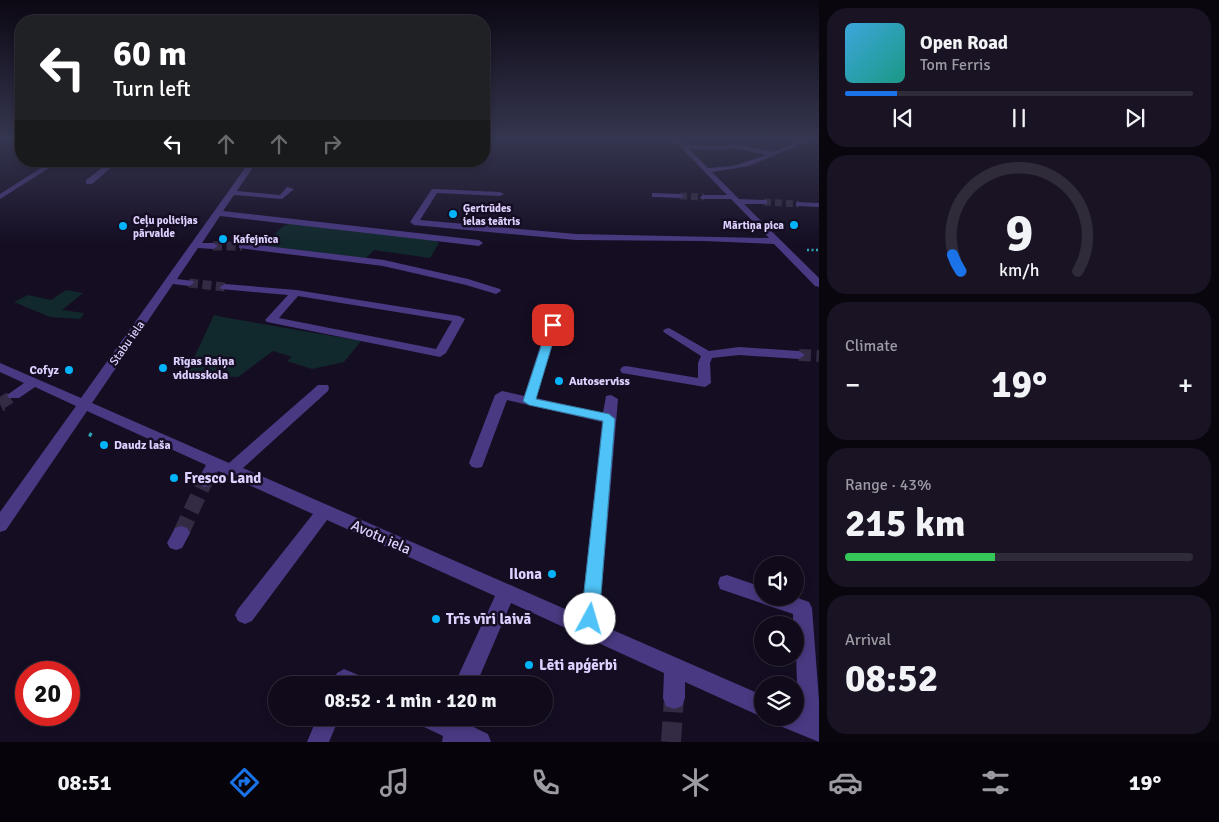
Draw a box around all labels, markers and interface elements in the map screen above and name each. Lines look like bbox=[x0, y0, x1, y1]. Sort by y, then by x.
text: Open Road bbox=[920, 31, 1008, 55]
text: 60 m bbox=[113, 32, 187, 75]
icon: left bbox=[30, 35, 95, 100]
text: Tom Ferris bbox=[920, 55, 990, 75]
text: Turn left bbox=[113, 75, 191, 102]
icon: previous bbox=[889, 104, 917, 132]
icon: pause bbox=[1005, 104, 1033, 132]
icon: next bbox=[1121, 104, 1149, 132]
icon: left bbox=[159, 130, 187, 158]
icon: ahead bbox=[212, 130, 240, 158]
icon: ahead bbox=[265, 130, 293, 158]
icon: right bbox=[318, 130, 346, 158]
text: 9 bbox=[1005, 201, 1033, 265]
place label: Ģertrūdes ielas teātris bbox=[463, 202, 520, 228]
marker: Ģertrūdes ielas teātris bbox=[447, 208, 459, 220]
place label: Ceļu policijas pārvalde bbox=[133, 214, 198, 240]
place label: Mārtiņa pica bbox=[723, 219, 784, 233]
marker: Mārtiņa pica bbox=[788, 219, 800, 231]
marker: Ceļu policijas pārvalde bbox=[117, 220, 129, 232]
marker: Kafejnīca bbox=[217, 233, 229, 245]
place label: Kafejnīca bbox=[233, 233, 279, 246]
text: km/h bbox=[999, 259, 1039, 281]
pin bbox=[532, 304, 574, 346]
icon: arrive bbox=[539, 311, 567, 339]
street label: Stabu iela bbox=[107, 318, 148, 369]
text: Climate bbox=[845, 336, 898, 356]
place label: Rīgas Raiņa vidusskola bbox=[172, 354, 234, 383]
text: 19° bbox=[991, 361, 1047, 408]
marker: Rīgas Raiņa vidusskola bbox=[157, 362, 169, 374]
place label: Cofyz bbox=[29, 363, 60, 378]
marker: Cofyz bbox=[63, 364, 75, 376]
text: − bbox=[845, 368, 860, 402]
text: + bbox=[1178, 368, 1193, 402]
place label: Autoserviss bbox=[569, 374, 631, 389]
marker: Autoserviss bbox=[553, 375, 565, 387]
place label: Daudz laša bbox=[114, 438, 171, 453]
marker: Daudz laša bbox=[98, 439, 110, 451]
place label: Fresco Land bbox=[184, 469, 261, 487]
marker: Fresco Land bbox=[168, 472, 180, 484]
text: Range · 43% bbox=[845, 475, 931, 495]
text: 215 km bbox=[845, 500, 966, 547]
street label: Avotu iela bbox=[348, 516, 414, 558]
map controls bbox=[754, 556, 804, 726]
button: sound bbox=[754, 556, 804, 606]
place label: Ilona bbox=[509, 565, 542, 583]
marker: Ilona bbox=[546, 568, 558, 580]
position arrow bbox=[563, 592, 615, 644]
place label: Trīs vīri laivā bbox=[446, 610, 531, 628]
marker: Trīs vīri laivā bbox=[430, 613, 442, 625]
button: search bbox=[754, 616, 804, 666]
text: Arrival bbox=[845, 630, 891, 650]
text: 08:52 bbox=[845, 655, 938, 702]
place label: Lēti apģērbi bbox=[539, 656, 617, 674]
marker: Lēti apģērbi bbox=[523, 659, 535, 671]
speed limit sign: 20 bbox=[15, 661, 80, 726]
button: layers bbox=[754, 676, 804, 726]
text: 08:52 · 1 min · 120 m bbox=[324, 689, 497, 713]
icon: directions bbox=[227, 765, 262, 800]
icon: music bbox=[377, 765, 412, 800]
icon: phone bbox=[528, 765, 563, 800]
icon: climate bbox=[678, 765, 713, 800]
icon: car bbox=[828, 765, 863, 800]
icon: filters bbox=[978, 765, 1013, 800]
text: 08:51 bbox=[58, 769, 112, 796]
text: 19° bbox=[1129, 769, 1161, 796]

